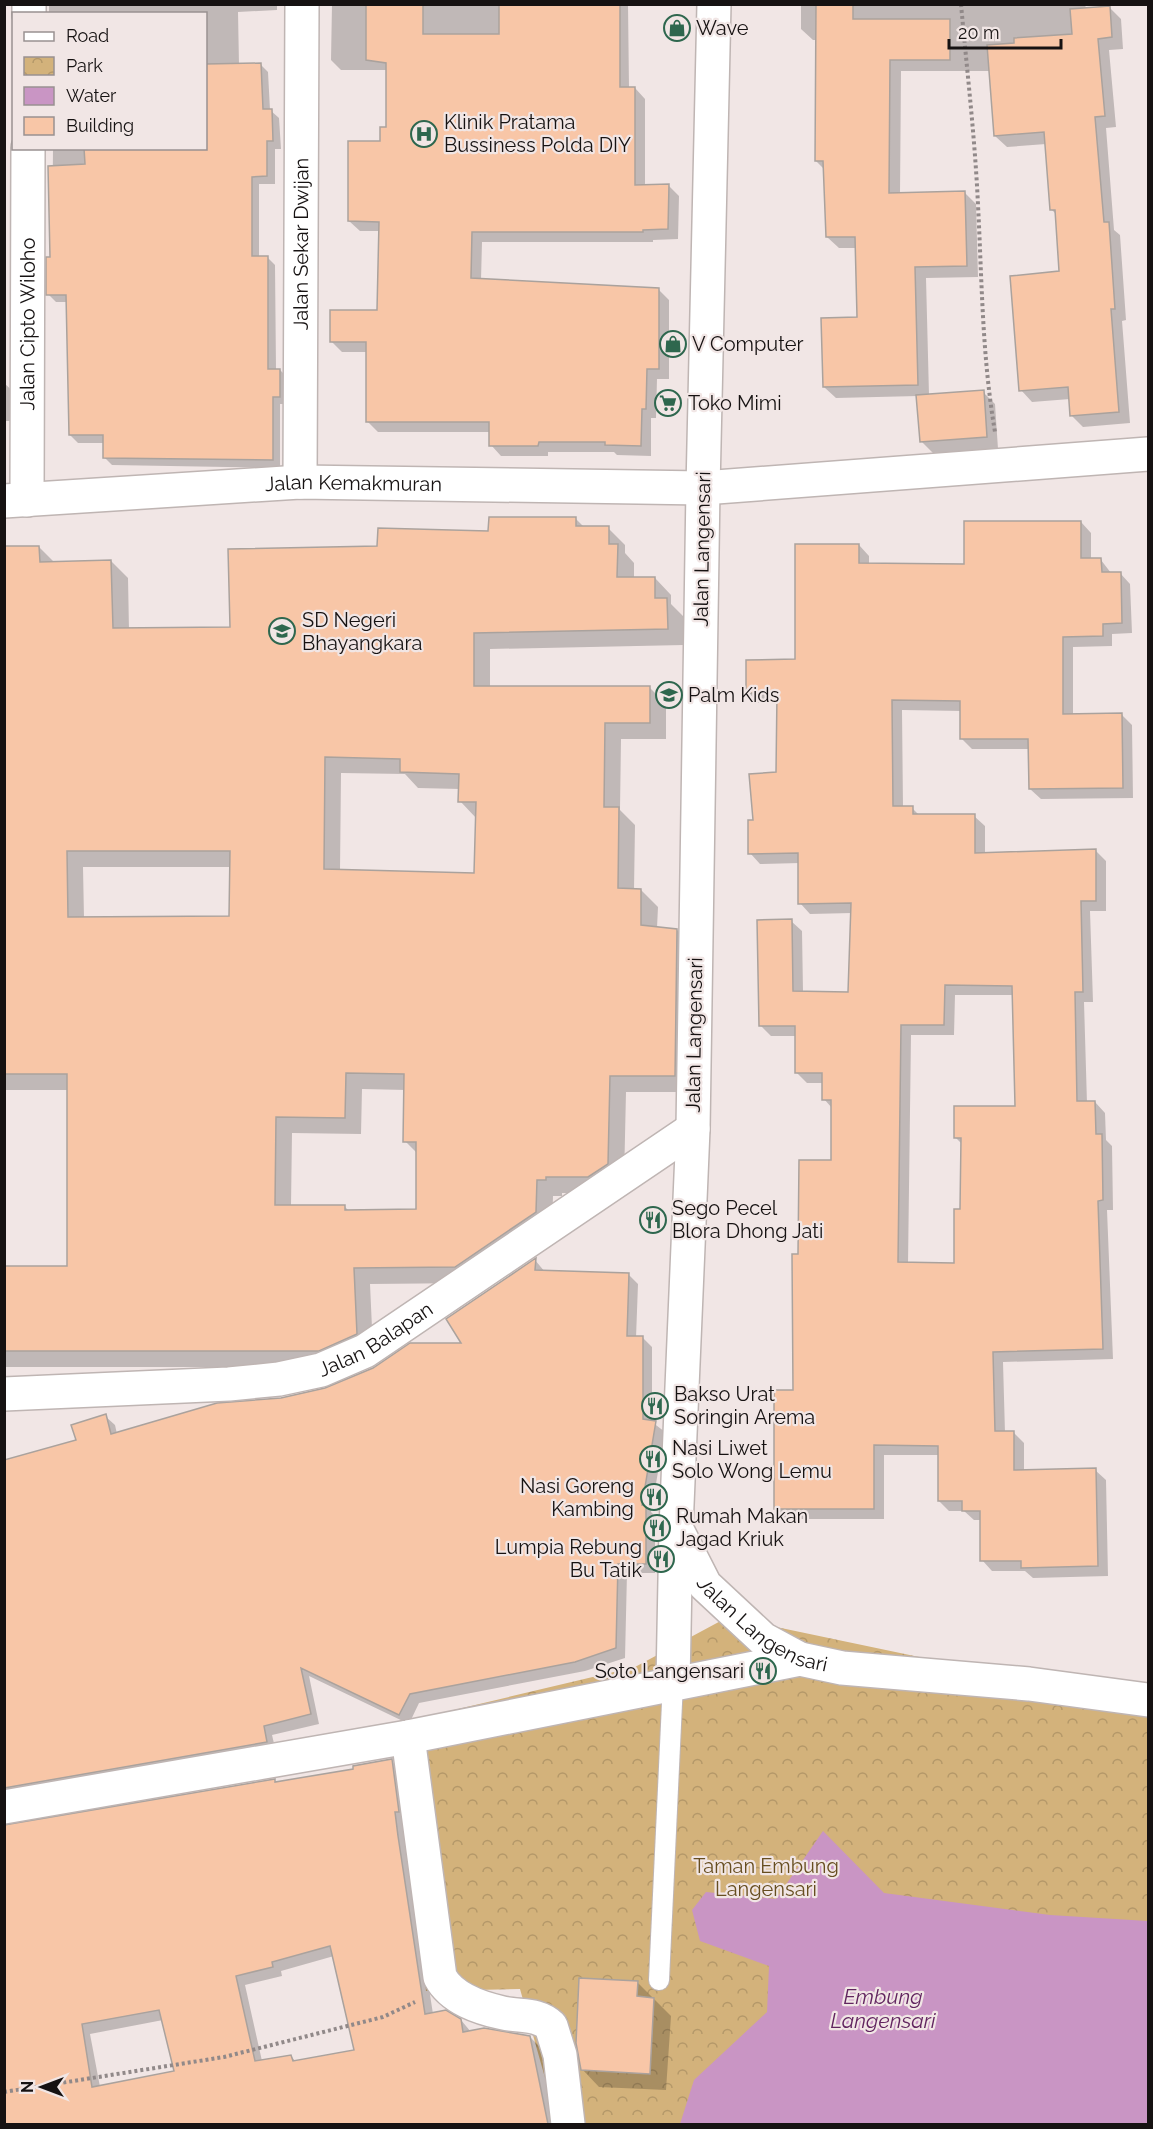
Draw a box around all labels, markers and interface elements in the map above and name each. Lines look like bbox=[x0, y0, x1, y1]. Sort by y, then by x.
legend bbox=[12, 12, 207, 150]
scale bar bbox=[949, 12, 1062, 50]
shop icon: Wave bbox=[662, 13, 692, 43]
place label: Wave bbox=[696, 16, 749, 40]
text: 20 m bbox=[958, 22, 1000, 43]
text: Road bbox=[66, 25, 109, 46]
text: Park bbox=[66, 55, 103, 76]
text: Water bbox=[66, 85, 117, 106]
place label: Klinik Pratama Bussiness Polda DIY bbox=[444, 110, 631, 157]
text: Building bbox=[66, 115, 134, 136]
hospital icon: Klinik Pratama Bussiness Polda DIY bbox=[409, 119, 439, 149]
street label: Jalan Sekar Dwijan bbox=[289, 158, 313, 330]
street label: Jalan Cipto Wiloho bbox=[15, 237, 40, 410]
shop icon: V Computer bbox=[658, 329, 688, 359]
place label: V Computer bbox=[692, 332, 804, 356]
supermarket icon: Toko Mimi bbox=[653, 388, 683, 418]
place label: Toko Mimi bbox=[688, 391, 782, 415]
street label: Jalan Kemakmuran bbox=[264, 470, 442, 496]
street label: Jalan Langensari bbox=[689, 471, 715, 627]
place label: SD Negeri Bhayangkara bbox=[302, 608, 422, 655]
school or university icon: SD Negeri Bhayangkara bbox=[267, 616, 297, 646]
school or university icon: Palm Kids bbox=[654, 680, 684, 710]
place label: Palm Kids bbox=[688, 683, 779, 707]
street label: Jalan Langensari bbox=[681, 957, 707, 1113]
place label: Sego Pecel Blora Dhong Jati bbox=[672, 1196, 823, 1243]
restaurant icon: Sego Pecel Blora Dhong Jati bbox=[638, 1205, 668, 1235]
street label: Jalan Balapan bbox=[314, 1297, 437, 1382]
place label: Bakso Urat Soringin Arema bbox=[674, 1382, 815, 1429]
restaurant icon: Bakso Urat Soringin Arema bbox=[640, 1391, 670, 1421]
place label: Nasi Liwet Solo Wong Lemu bbox=[672, 1436, 832, 1483]
restaurant icon: Nasi Liwet Solo Wong Lemu bbox=[638, 1444, 668, 1474]
place label: Nasi Goreng Kambing bbox=[520, 1474, 634, 1521]
restaurant icon: Nasi Goreng Kambing bbox=[639, 1482, 669, 1512]
place label: Rumah Makan Jagad Kriuk bbox=[676, 1504, 808, 1551]
restaurant icon: Rumah Makan Jagad Kriuk bbox=[642, 1513, 672, 1543]
place label: Lumpia Rebung Bu Tatik bbox=[495, 1535, 642, 1582]
restaurant icon: Lumpia Rebung Bu Tatik bbox=[646, 1544, 676, 1574]
street label: Jalan Langensari bbox=[691, 1574, 830, 1677]
restaurant icon: Soto Langensari bbox=[748, 1656, 778, 1686]
place label: Soto Langensari bbox=[595, 1659, 744, 1683]
park label: Taman Embung Langensari bbox=[693, 1854, 839, 1901]
water label: Embung Langensari bbox=[831, 1984, 936, 2033]
north arrow bbox=[12, 2057, 72, 2117]
text: N bbox=[18, 2081, 37, 2093]

